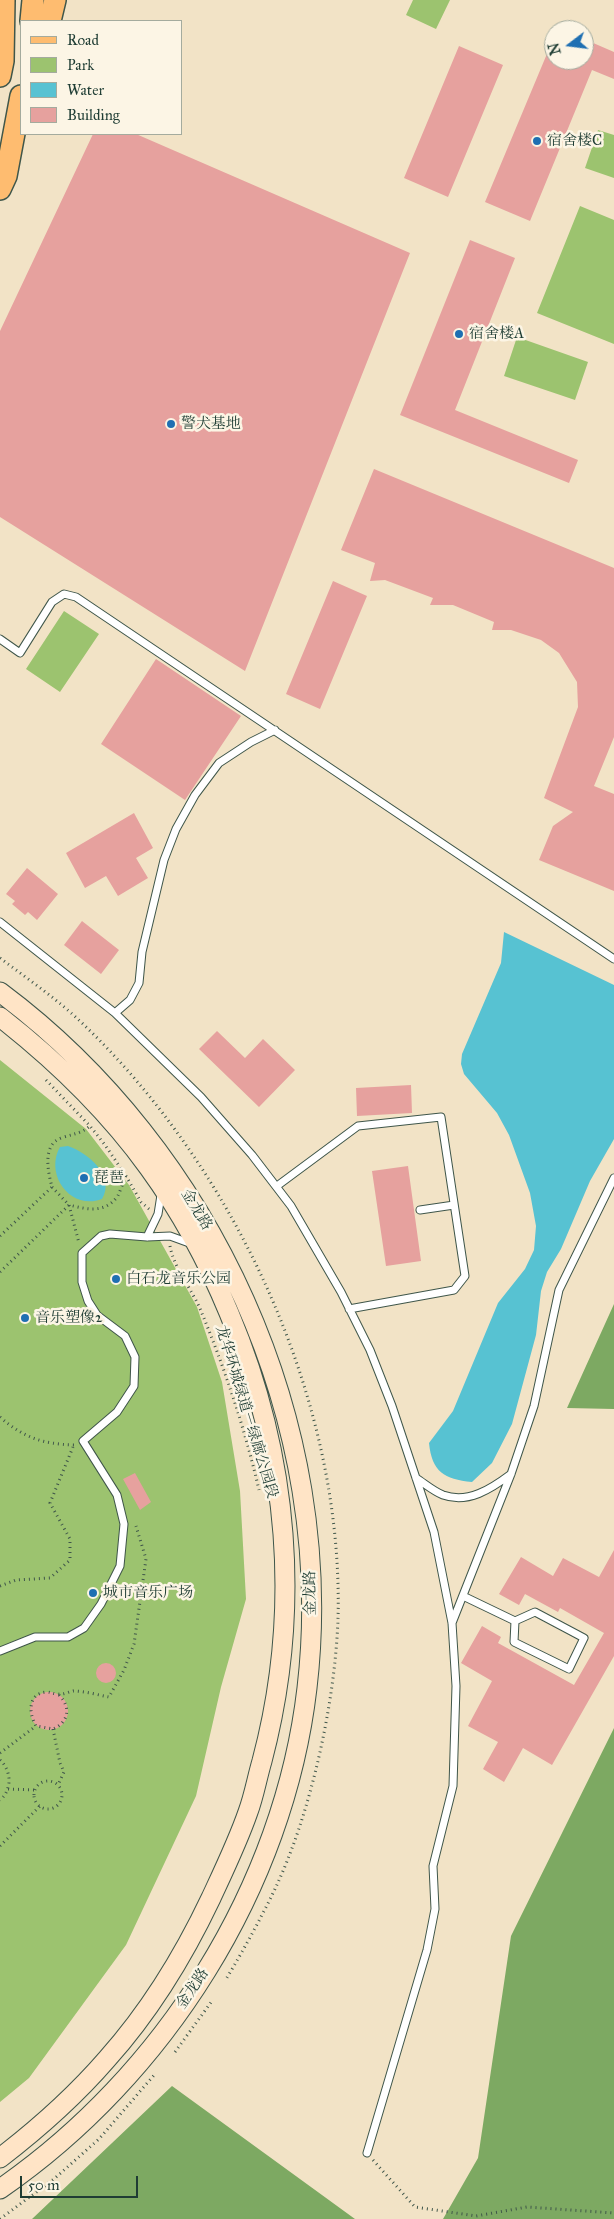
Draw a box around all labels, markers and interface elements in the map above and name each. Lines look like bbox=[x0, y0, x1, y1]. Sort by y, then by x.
legend bbox=[20, 20, 182, 135]
north arrow bbox=[544, 20, 594, 70]
text: Road bbox=[67, 31, 99, 49]
text: N bbox=[545, 41, 565, 57]
text: Park bbox=[67, 56, 94, 74]
text: Water bbox=[67, 81, 104, 99]
text: Building bbox=[67, 106, 120, 124]
place label: 宿舍楼C bbox=[547, 132, 602, 150]
marker: 宿舍楼C bbox=[531, 135, 543, 147]
place label: 宿舍楼A bbox=[469, 325, 524, 343]
marker: 宿舍楼A bbox=[453, 328, 465, 340]
place label: 警犬基地 bbox=[181, 415, 241, 433]
marker: 警犬基地 bbox=[165, 418, 177, 430]
place label: 琵琶 bbox=[94, 1169, 124, 1187]
marker: 琵琶 bbox=[78, 1172, 90, 1184]
street label: 金龙路 bbox=[177, 1186, 215, 1234]
place label: 白石龙音乐公园 bbox=[126, 1270, 231, 1288]
marker: 白石龙音乐公园 bbox=[110, 1273, 122, 1285]
place label: 音乐塑像2 bbox=[35, 1309, 102, 1327]
marker: 音乐塑像2 bbox=[19, 1312, 31, 1324]
street label: 龙华环城绿道－绿廊公园段 bbox=[211, 1323, 281, 1501]
street label: 金龙路 bbox=[302, 1570, 320, 1616]
place label: 城市音乐广场 bbox=[103, 1584, 193, 1602]
marker: 城市音乐广场 bbox=[87, 1587, 99, 1599]
street label: 金龙路 bbox=[173, 1965, 213, 2013]
scale bar bbox=[22, 2166, 140, 2198]
text: 50 m bbox=[28, 2176, 60, 2194]

